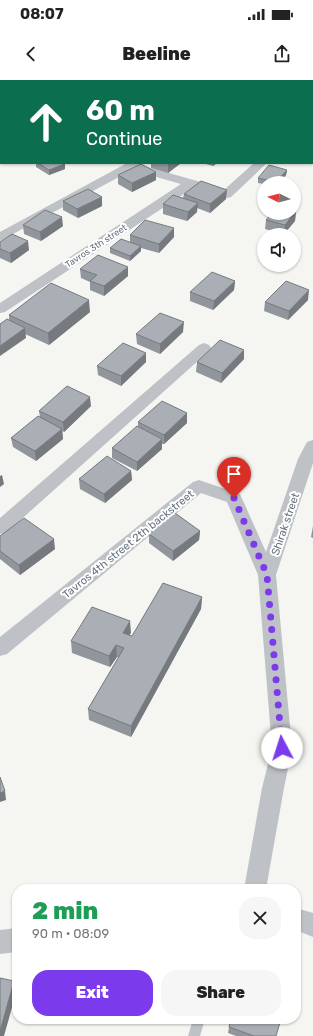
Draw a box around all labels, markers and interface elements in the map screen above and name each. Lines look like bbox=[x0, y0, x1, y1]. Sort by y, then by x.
text: 08:07 bbox=[20, 5, 64, 23]
icon: back bbox=[20, 43, 42, 65]
text: Beeline bbox=[122, 43, 191, 65]
icon: share bbox=[271, 43, 293, 65]
text: 60 m bbox=[86, 94, 155, 127]
icon: ahead bbox=[20, 96, 72, 148]
text: Continue bbox=[86, 128, 162, 150]
north arrow bbox=[257, 176, 301, 220]
map controls bbox=[257, 176, 301, 272]
street label: Tavros 3th street bbox=[63, 222, 129, 270]
button: sound bbox=[257, 228, 301, 272]
pin bbox=[217, 457, 251, 498]
icon: arrive bbox=[223, 463, 245, 485]
street label: Tavros 4th street 2th backstreet bbox=[60, 487, 197, 601]
street label: Shirak street bbox=[269, 491, 302, 557]
position arrow bbox=[261, 727, 303, 769]
text: 2 min bbox=[32, 897, 98, 925]
button: close bbox=[239, 897, 281, 939]
text: 90 m · 08:09 bbox=[32, 926, 109, 941]
button: Exit bbox=[32, 970, 153, 1016]
button: Share bbox=[161, 970, 281, 1016]

